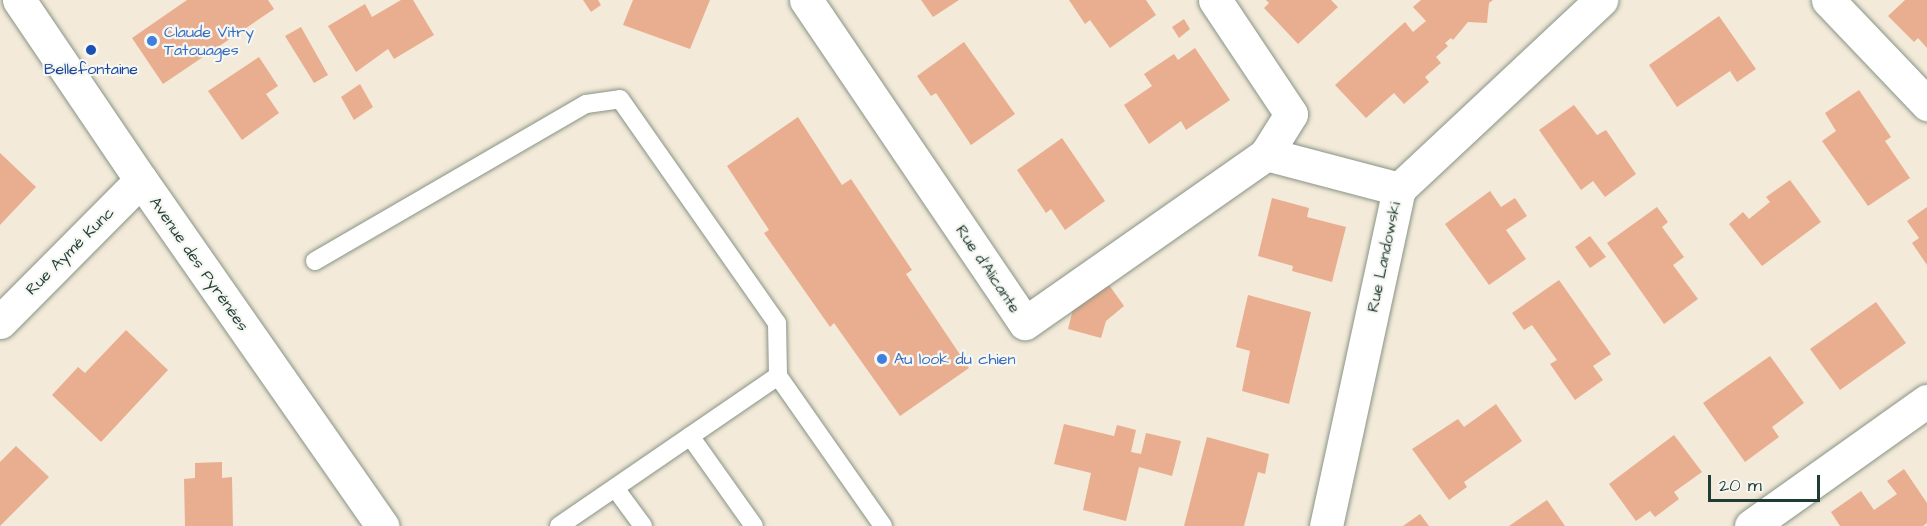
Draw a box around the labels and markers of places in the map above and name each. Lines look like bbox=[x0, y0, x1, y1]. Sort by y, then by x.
place label: Claude Vitry Tatouages bbox=[164, 22, 254, 60]
marker: Claude Vitry Tatouages bbox=[145, 34, 159, 48]
marker: Bellefontaine bbox=[84, 43, 98, 57]
place label: Bellefontaine bbox=[44, 59, 138, 79]
place label: Au look du chien bbox=[894, 349, 1015, 369]
marker: Au look du chien bbox=[875, 352, 889, 366]

